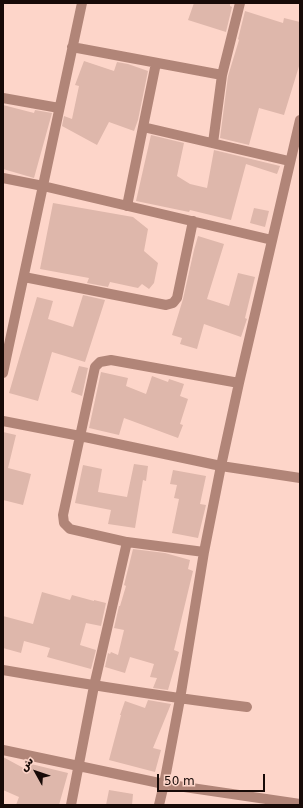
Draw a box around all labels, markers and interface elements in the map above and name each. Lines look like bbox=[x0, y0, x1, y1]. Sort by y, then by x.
north arrow bbox=[16, 752, 56, 792]
text: ش bbox=[17, 754, 36, 774]
scale bar bbox=[159, 766, 267, 792]
text: 50 m bbox=[164, 774, 195, 788]

